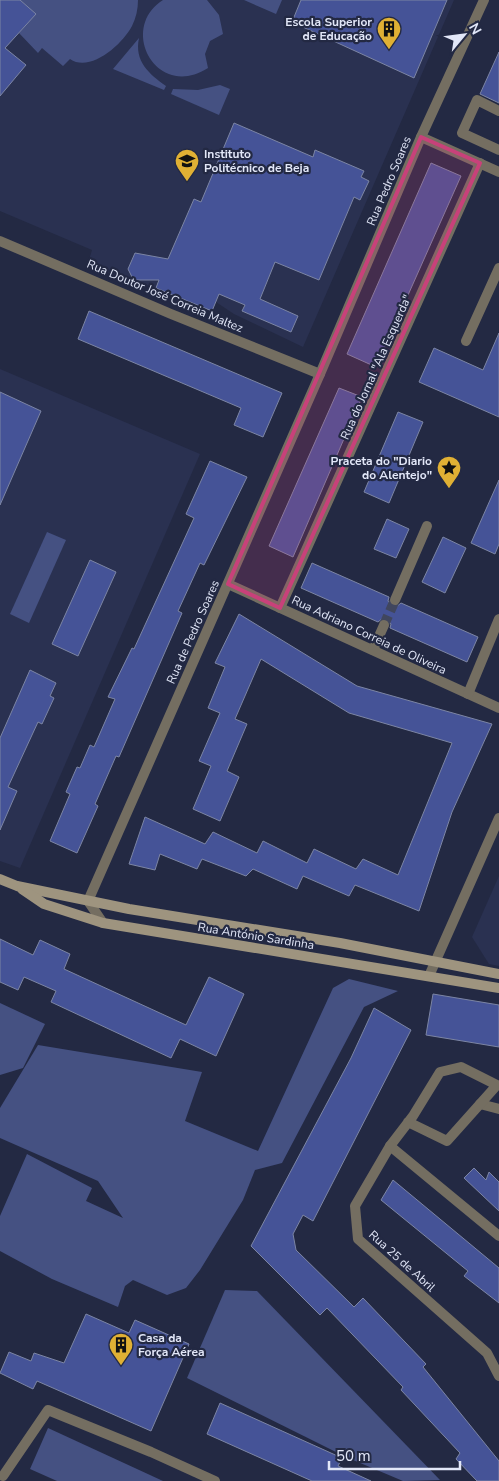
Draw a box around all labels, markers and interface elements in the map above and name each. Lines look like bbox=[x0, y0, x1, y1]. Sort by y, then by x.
north arrow bbox=[439, 10, 489, 60]
place label: Escola Superior de Educação bbox=[285, 14, 372, 44]
building icon: Escola Superior de Educação bbox=[376, 16, 402, 50]
text: N bbox=[464, 20, 486, 38]
street label: Rua Pedro Soares bbox=[363, 134, 415, 228]
place label: Instituto Politécnico de Beja bbox=[204, 146, 309, 176]
school or university icon: Instituto Politécnico de Beja bbox=[174, 148, 200, 182]
street label: Rua Doutor José Correia Maltez bbox=[85, 256, 246, 336]
street label: Rua do Jornal "Ala Esquerda" bbox=[337, 292, 415, 442]
place label: Praceta do "Diario do Alentejo" bbox=[330, 453, 432, 483]
place icon: Praceta do "Diario do Alentejo" bbox=[436, 455, 462, 489]
street label: Rua de Pedro Soares bbox=[163, 577, 223, 686]
street label: Rua Adriano Correia de Oliveira bbox=[289, 592, 449, 678]
street label: Rua António Sardinha bbox=[197, 919, 315, 953]
street label: Rua 25 de Abril bbox=[365, 1227, 439, 1296]
place label: Casa da Força Aérea bbox=[138, 1330, 205, 1360]
building icon: Casa da Força Aérea bbox=[108, 1332, 134, 1366]
scale bar bbox=[329, 1438, 460, 1470]
text: 50 m bbox=[336, 1446, 371, 1466]

